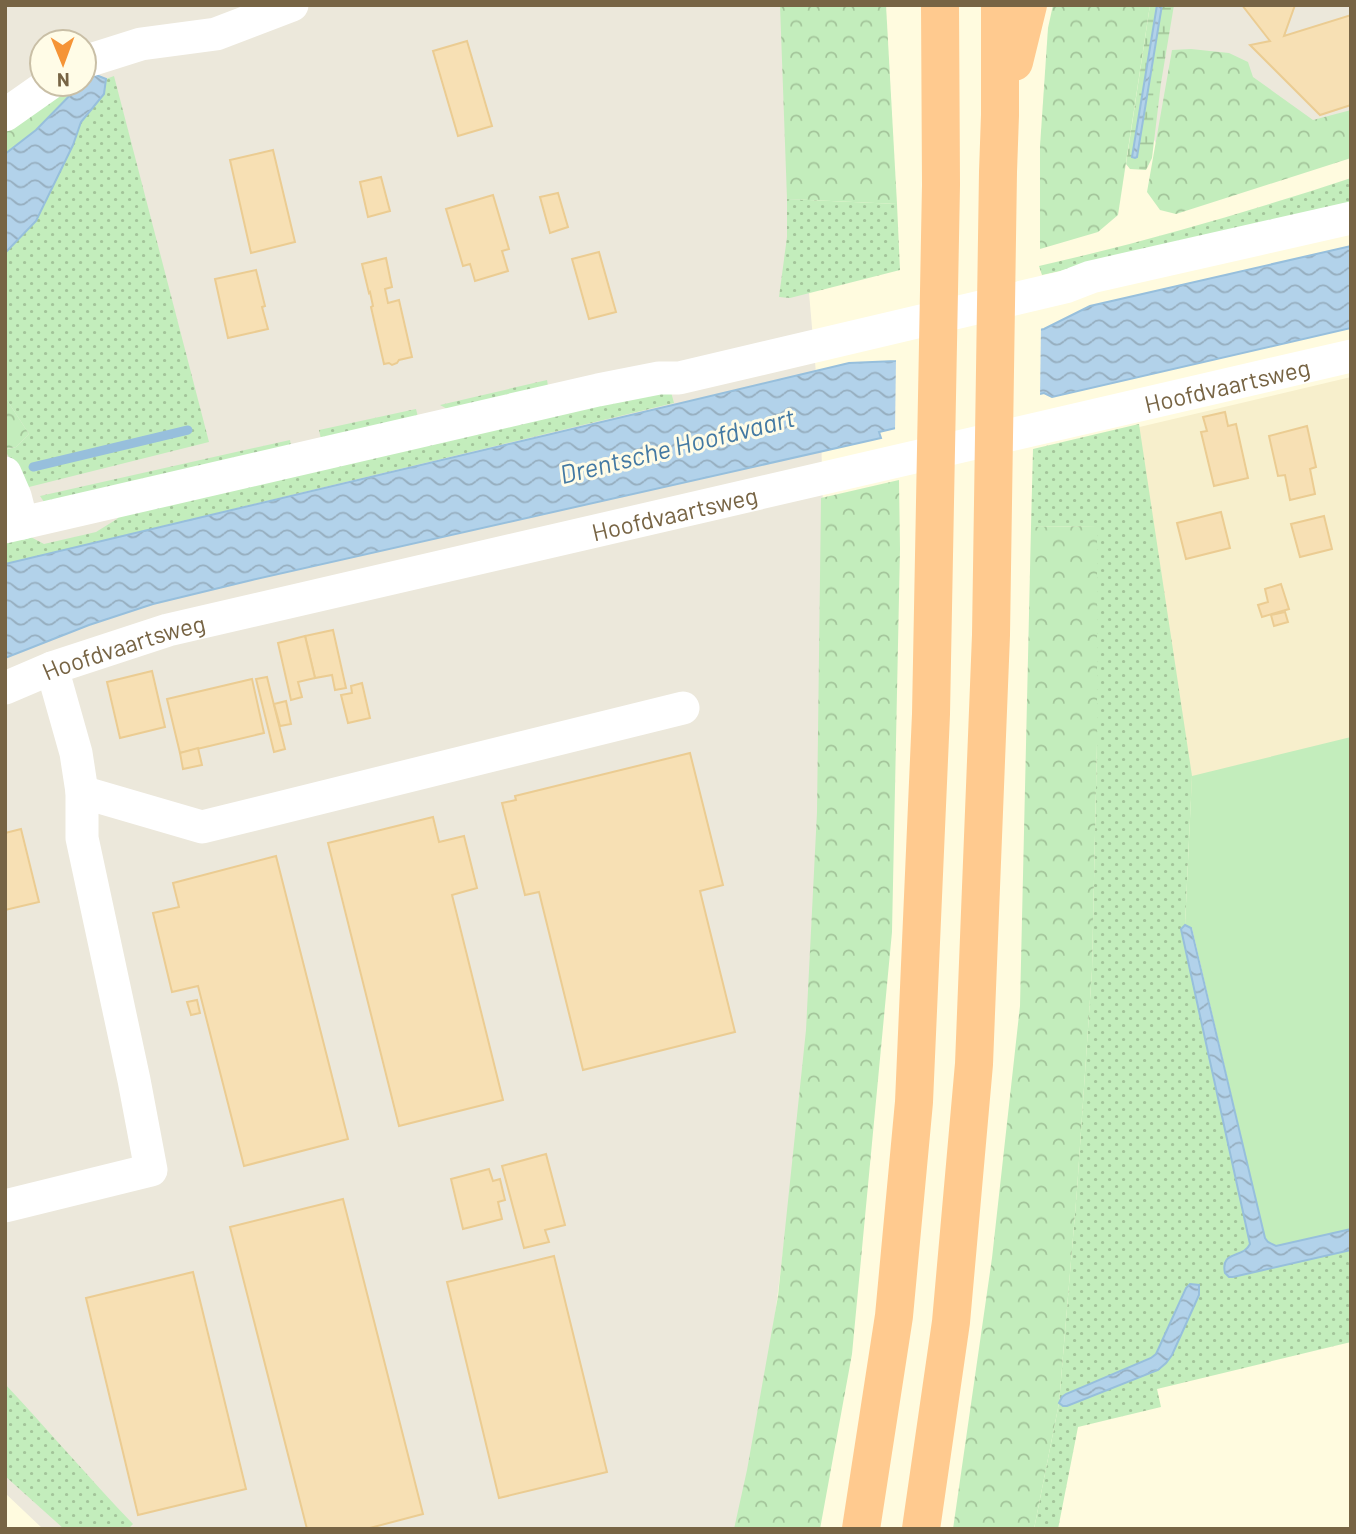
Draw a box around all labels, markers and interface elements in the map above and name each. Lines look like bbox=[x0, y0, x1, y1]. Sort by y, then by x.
north arrow bbox=[28, 28, 98, 98]
text: N bbox=[57, 69, 70, 92]
street label: Hoofdvaartsweg bbox=[1141, 352, 1312, 418]
water label: Drentsche Hoofdvaart bbox=[556, 401, 798, 489]
street label: Hoofdvaartsweg bbox=[589, 479, 760, 546]
street label: Hoofdvaartsweg bbox=[37, 607, 208, 685]

